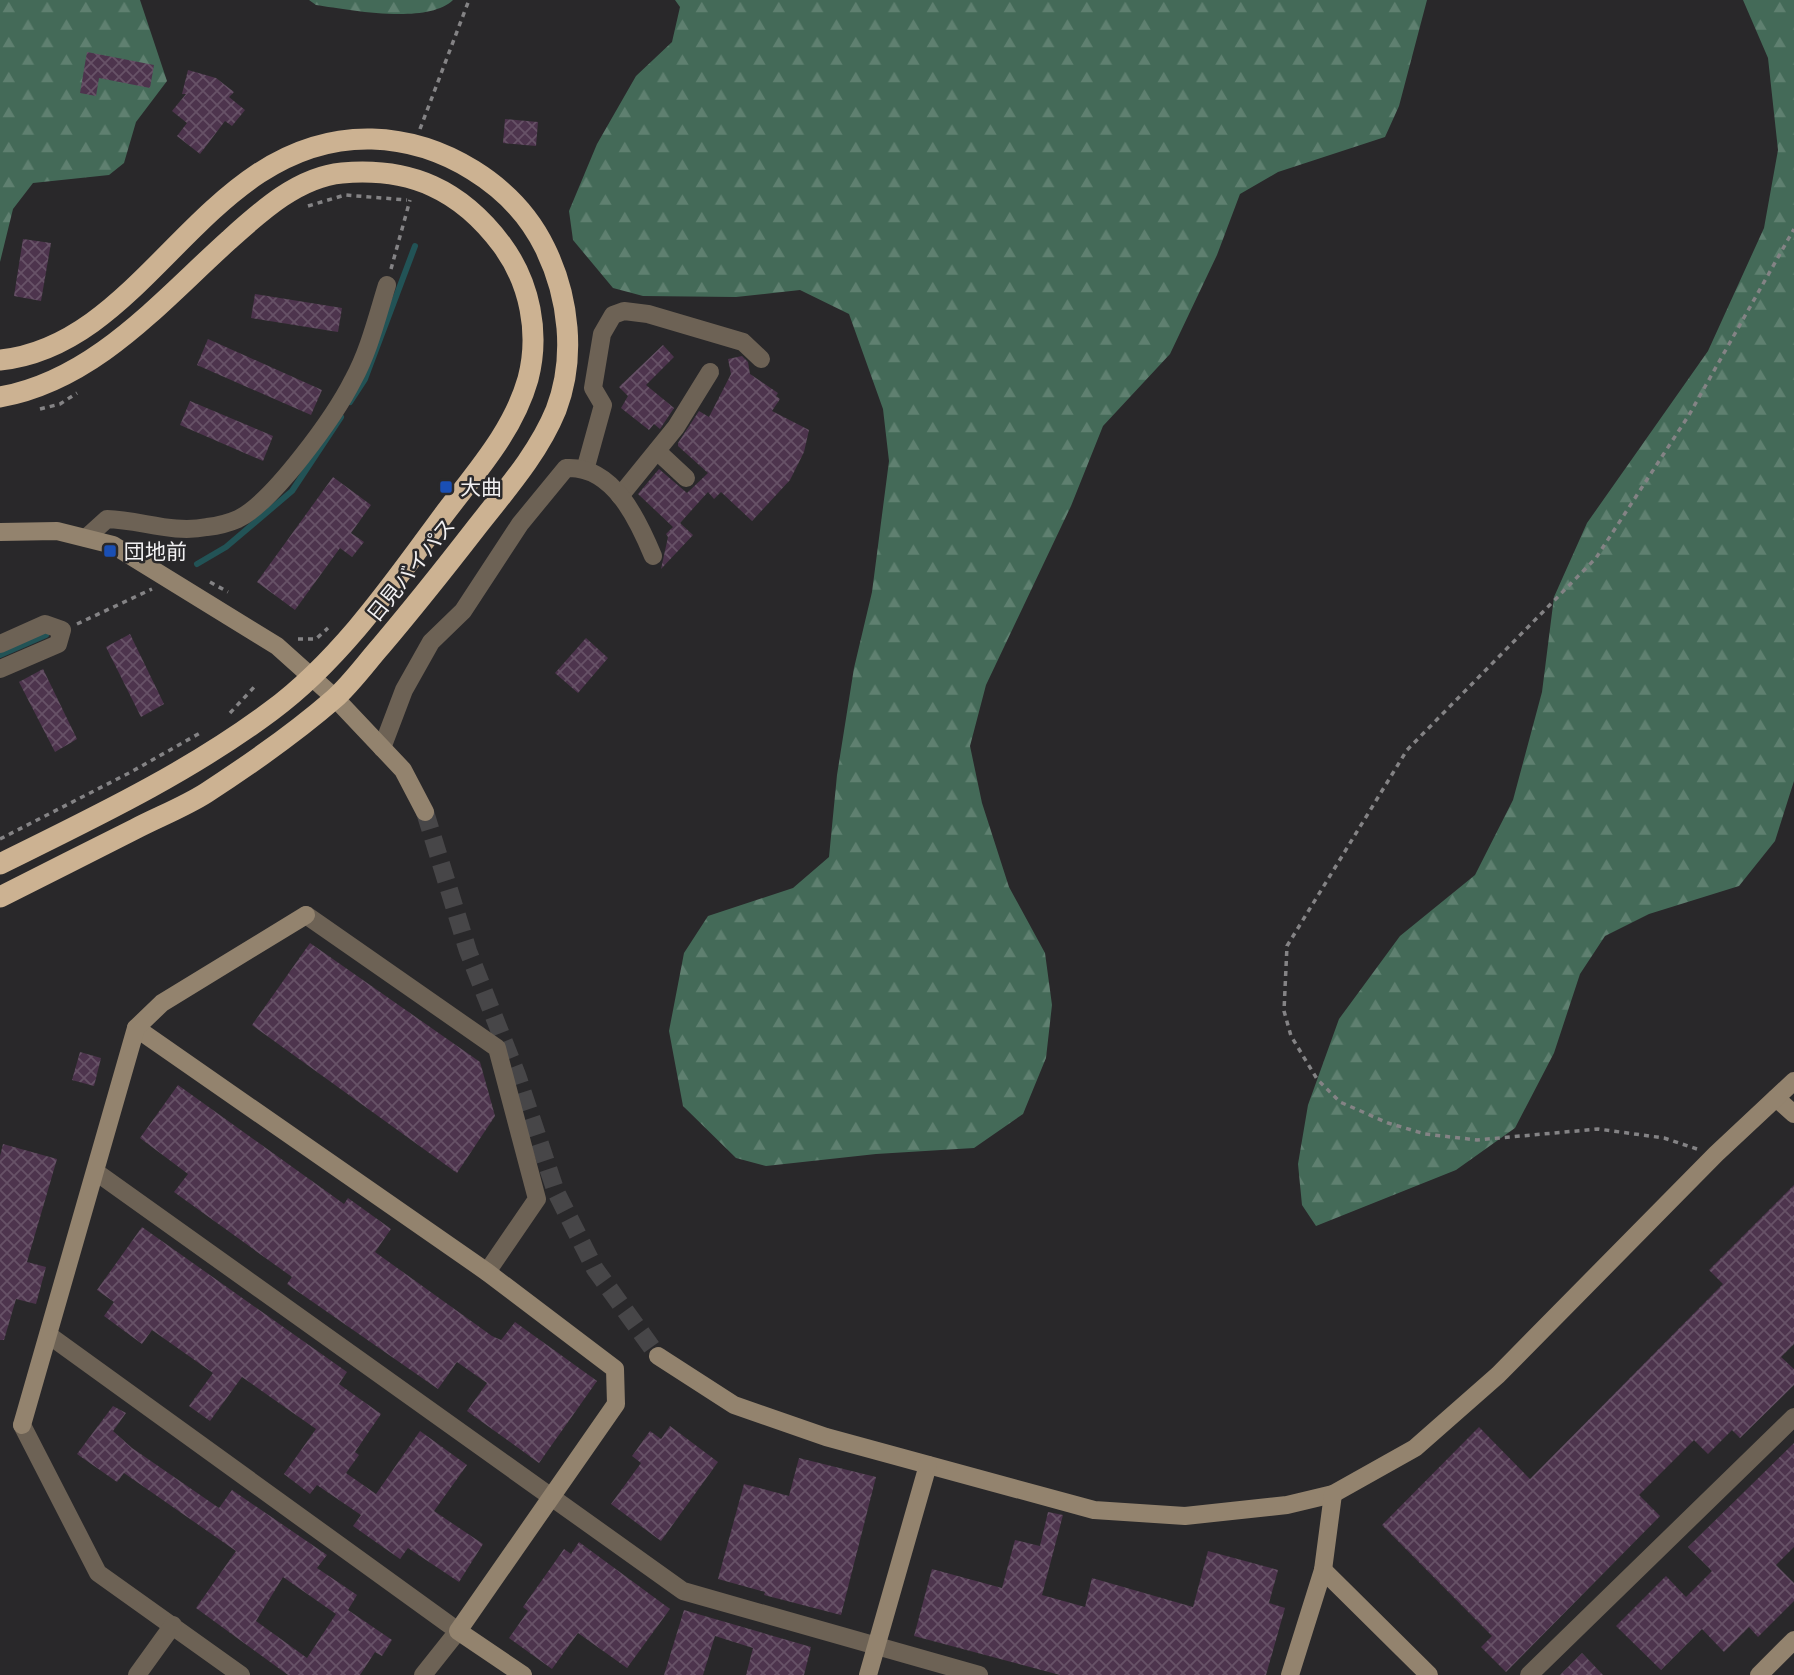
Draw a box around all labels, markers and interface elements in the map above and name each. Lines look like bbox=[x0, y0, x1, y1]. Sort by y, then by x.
place label: 大曲 bbox=[460, 474, 502, 501]
marker: 大曲 bbox=[438, 479, 454, 495]
street label: 日見バイパス bbox=[361, 513, 461, 627]
place label: 団地前 bbox=[124, 538, 187, 565]
marker: 団地前 bbox=[102, 543, 118, 559]

